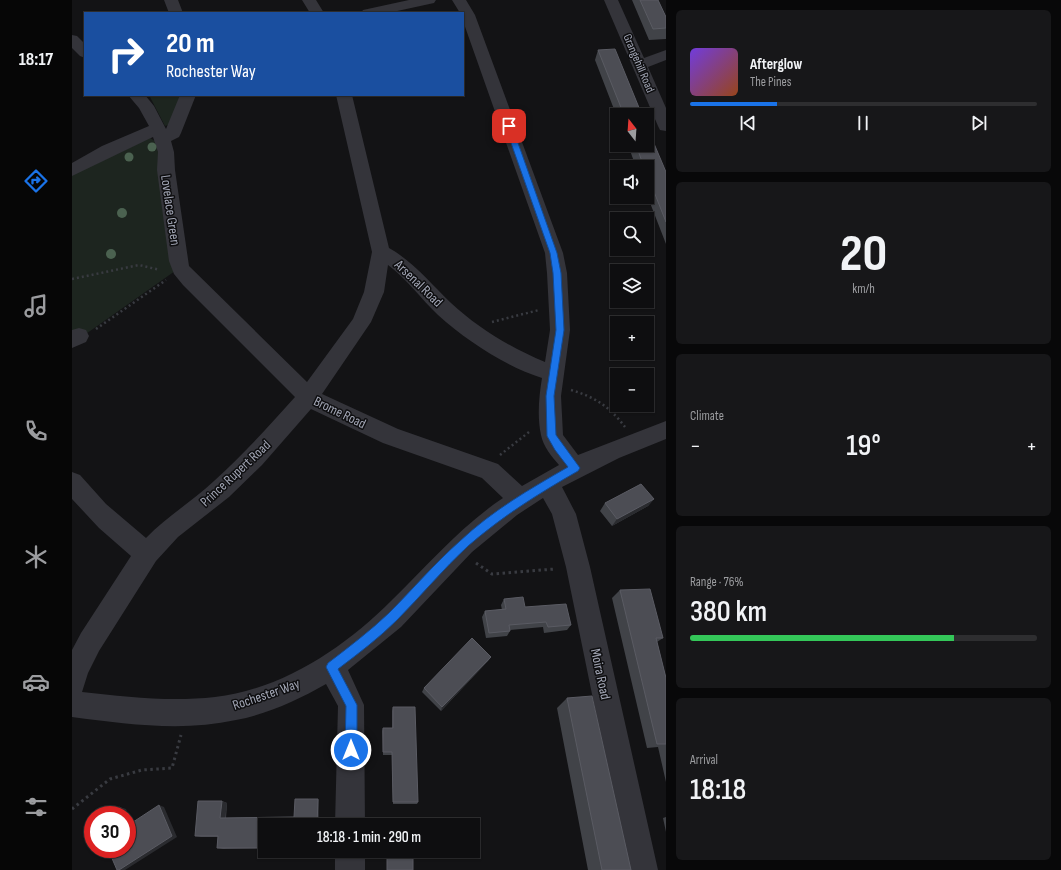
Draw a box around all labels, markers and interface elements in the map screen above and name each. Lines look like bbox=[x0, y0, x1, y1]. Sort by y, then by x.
text: 20 m bbox=[166, 27, 215, 60]
icon: right bbox=[100, 28, 152, 80]
street label: Grangehill Road bbox=[619, 32, 658, 95]
text: 18:17 bbox=[19, 49, 53, 70]
text: Afterglow bbox=[750, 55, 802, 74]
text: Rochester Way bbox=[166, 61, 256, 82]
text: The Pines bbox=[750, 74, 791, 90]
north arrow bbox=[610, 108, 654, 152]
map controls bbox=[610, 108, 654, 412]
pin bbox=[492, 109, 526, 143]
icon: previous bbox=[737, 112, 759, 134]
icon: pause bbox=[852, 112, 874, 134]
icon: next bbox=[968, 112, 990, 134]
icon: arrive bbox=[498, 115, 520, 137]
button: sound bbox=[610, 160, 654, 204]
icon: directions bbox=[22, 167, 50, 195]
street label: Lovelace Green bbox=[157, 174, 184, 246]
button: search bbox=[610, 212, 654, 256]
text: 20 bbox=[840, 223, 887, 286]
street label: Arsenal Road bbox=[390, 256, 446, 311]
button: layers bbox=[610, 264, 654, 308]
text: km/h bbox=[852, 281, 875, 297]
icon: music bbox=[22, 292, 50, 320]
button: + bbox=[610, 316, 654, 360]
button: − bbox=[610, 368, 654, 412]
street label: Brome Road bbox=[311, 393, 369, 432]
text: Climate bbox=[690, 408, 724, 424]
icon: phone bbox=[22, 417, 50, 445]
text: 19° bbox=[846, 428, 881, 464]
text: − bbox=[690, 433, 701, 460]
text: + bbox=[1026, 433, 1037, 460]
street label: Prince Rupert Road bbox=[197, 436, 274, 510]
icon: climate bbox=[22, 543, 50, 571]
text: Range · 76% bbox=[690, 574, 744, 590]
text: 380 km bbox=[690, 594, 767, 630]
street label: Moira Road bbox=[587, 647, 614, 701]
icon: car bbox=[22, 668, 50, 696]
street label: Rochester Way bbox=[230, 675, 302, 714]
position arrow bbox=[330, 729, 372, 771]
text: Arrival bbox=[690, 752, 718, 768]
text: 18:18 bbox=[690, 772, 746, 808]
icon: filters bbox=[22, 793, 50, 821]
speed limit sign: 30 bbox=[84, 806, 136, 858]
text: 18:18 · 1 min · 290 m bbox=[317, 828, 421, 847]

